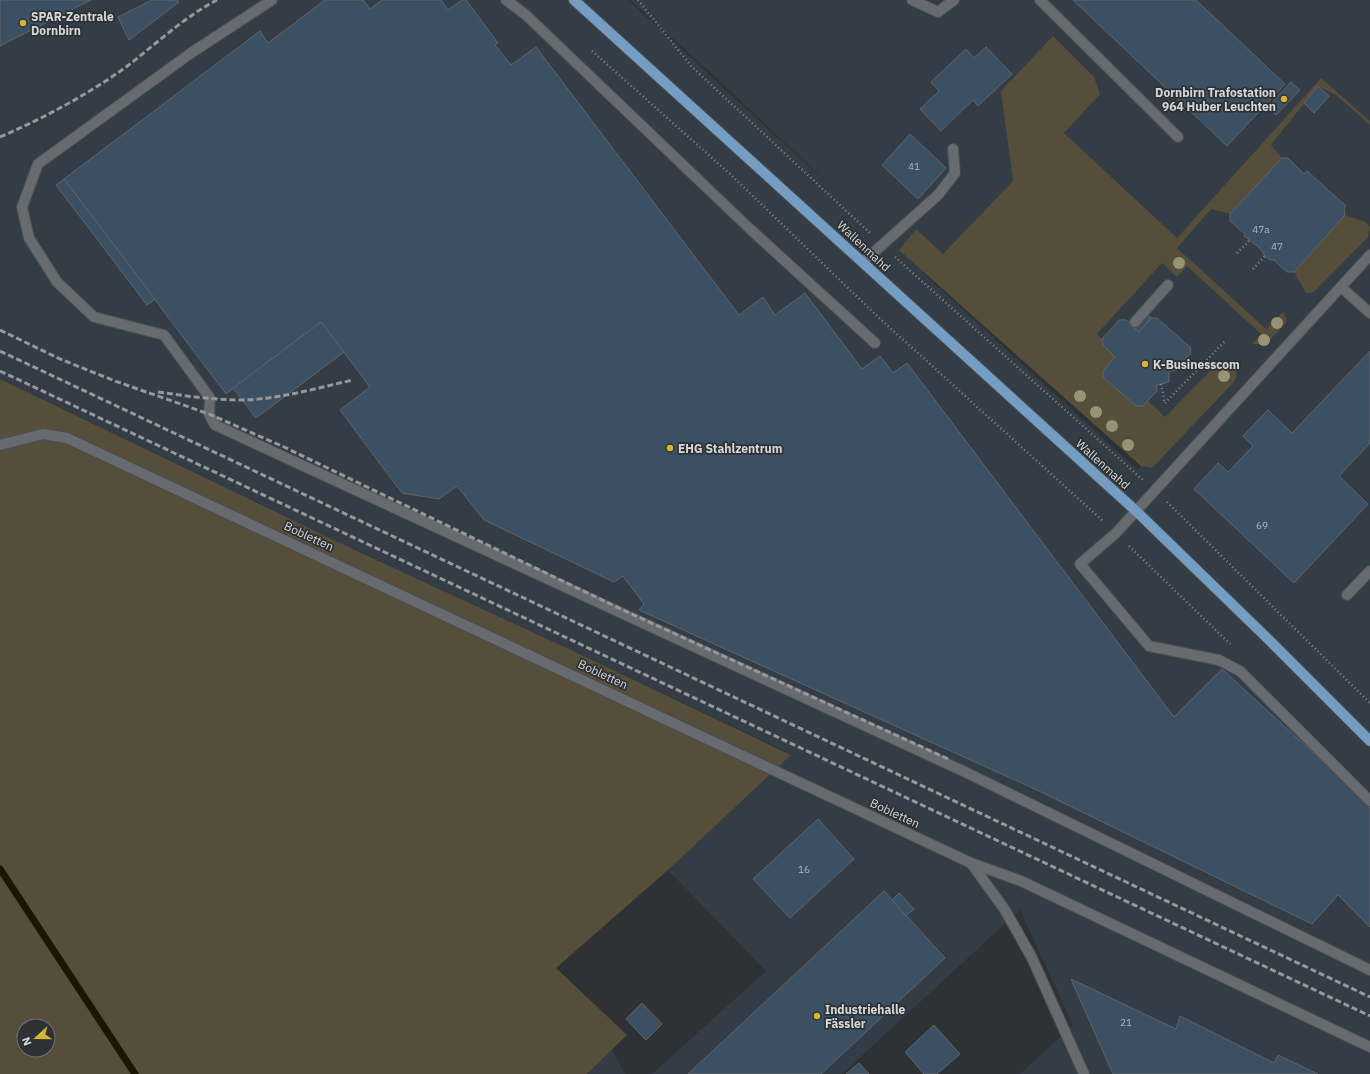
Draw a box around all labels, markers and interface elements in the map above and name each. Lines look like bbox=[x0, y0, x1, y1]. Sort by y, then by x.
place label: SPAR-Zentrale Dornbirn bbox=[31, 9, 114, 38]
marker: SPAR-Zentrale Dornbirn bbox=[18, 18, 28, 28]
place label: Dornbirn Trafostation 964 Huber Leuchten bbox=[1155, 85, 1276, 114]
marker: Dornbirn Trafostation 964 Huber Leuchten bbox=[1279, 94, 1289, 104]
house number: 41 bbox=[908, 160, 920, 173]
street label: Wallenmahd bbox=[834, 217, 894, 275]
house number: 47a bbox=[1252, 223, 1270, 236]
house number: 47 bbox=[1271, 240, 1283, 253]
place label: K-Businesscom bbox=[1153, 357, 1240, 372]
marker: K-Businesscom bbox=[1140, 359, 1150, 369]
street label: Wallenmahd bbox=[1073, 436, 1133, 492]
place label: EHG Stahlzentrum bbox=[678, 441, 782, 456]
marker: EHG Stahlzentrum bbox=[665, 443, 675, 453]
street label: Bobletten bbox=[282, 518, 336, 554]
house number: 69 bbox=[1256, 519, 1268, 532]
street label: Bobletten bbox=[576, 656, 630, 692]
street label: Bobletten bbox=[868, 795, 922, 831]
house number: 16 bbox=[798, 863, 810, 876]
place label: Industriehalle Fässler bbox=[825, 1002, 906, 1031]
marker: Industriehalle Fässler bbox=[812, 1011, 822, 1021]
house number: 21 bbox=[1120, 1016, 1132, 1029]
north arrow bbox=[16, 1018, 56, 1058]
text: N bbox=[19, 1035, 35, 1048]

